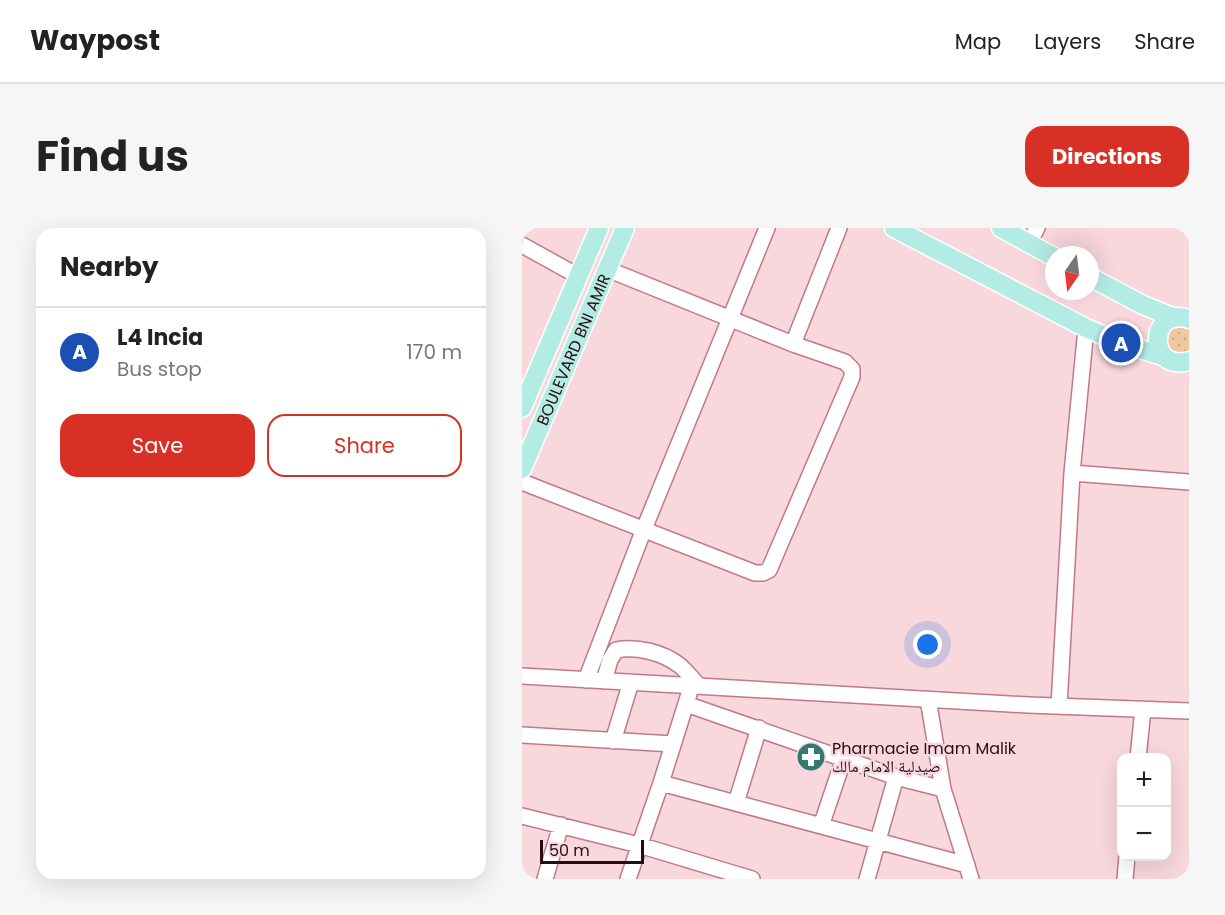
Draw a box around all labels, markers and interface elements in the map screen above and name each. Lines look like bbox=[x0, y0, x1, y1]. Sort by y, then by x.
text: Waypost bbox=[30, 21, 160, 60]
text: Map bbox=[955, 27, 1001, 56]
text: Layers bbox=[1034, 27, 1101, 56]
text: Share bbox=[1134, 27, 1195, 56]
button: Directions bbox=[1025, 126, 1189, 187]
text: Find us bbox=[36, 127, 189, 186]
north arrow bbox=[1045, 246, 1099, 300]
text: Nearby bbox=[60, 249, 158, 285]
street label: BOULEVARD BNI AMIR bbox=[531, 270, 616, 429]
pin: A bbox=[1102, 320, 1140, 366]
text: L4 Incia bbox=[117, 322, 203, 353]
text: A bbox=[72, 338, 87, 366]
text: 170 m bbox=[406, 338, 462, 366]
text: Bus stop bbox=[117, 355, 202, 383]
button: Save bbox=[60, 414, 255, 477]
button: Share bbox=[267, 414, 462, 477]
your location bbox=[913, 630, 942, 659]
place label: Pharmacie Imam Malik صيدلية الامام مالك bbox=[832, 737, 1017, 778]
pharmacy icon: Pharmacie Imam Malik صيدلية الامام مالك bbox=[795, 741, 827, 773]
map controls bbox=[1117, 753, 1171, 861]
button: + bbox=[1117, 753, 1171, 807]
button: − bbox=[1117, 807, 1171, 861]
scale bar bbox=[540, 837, 644, 864]
text: 50 m bbox=[549, 839, 590, 862]

